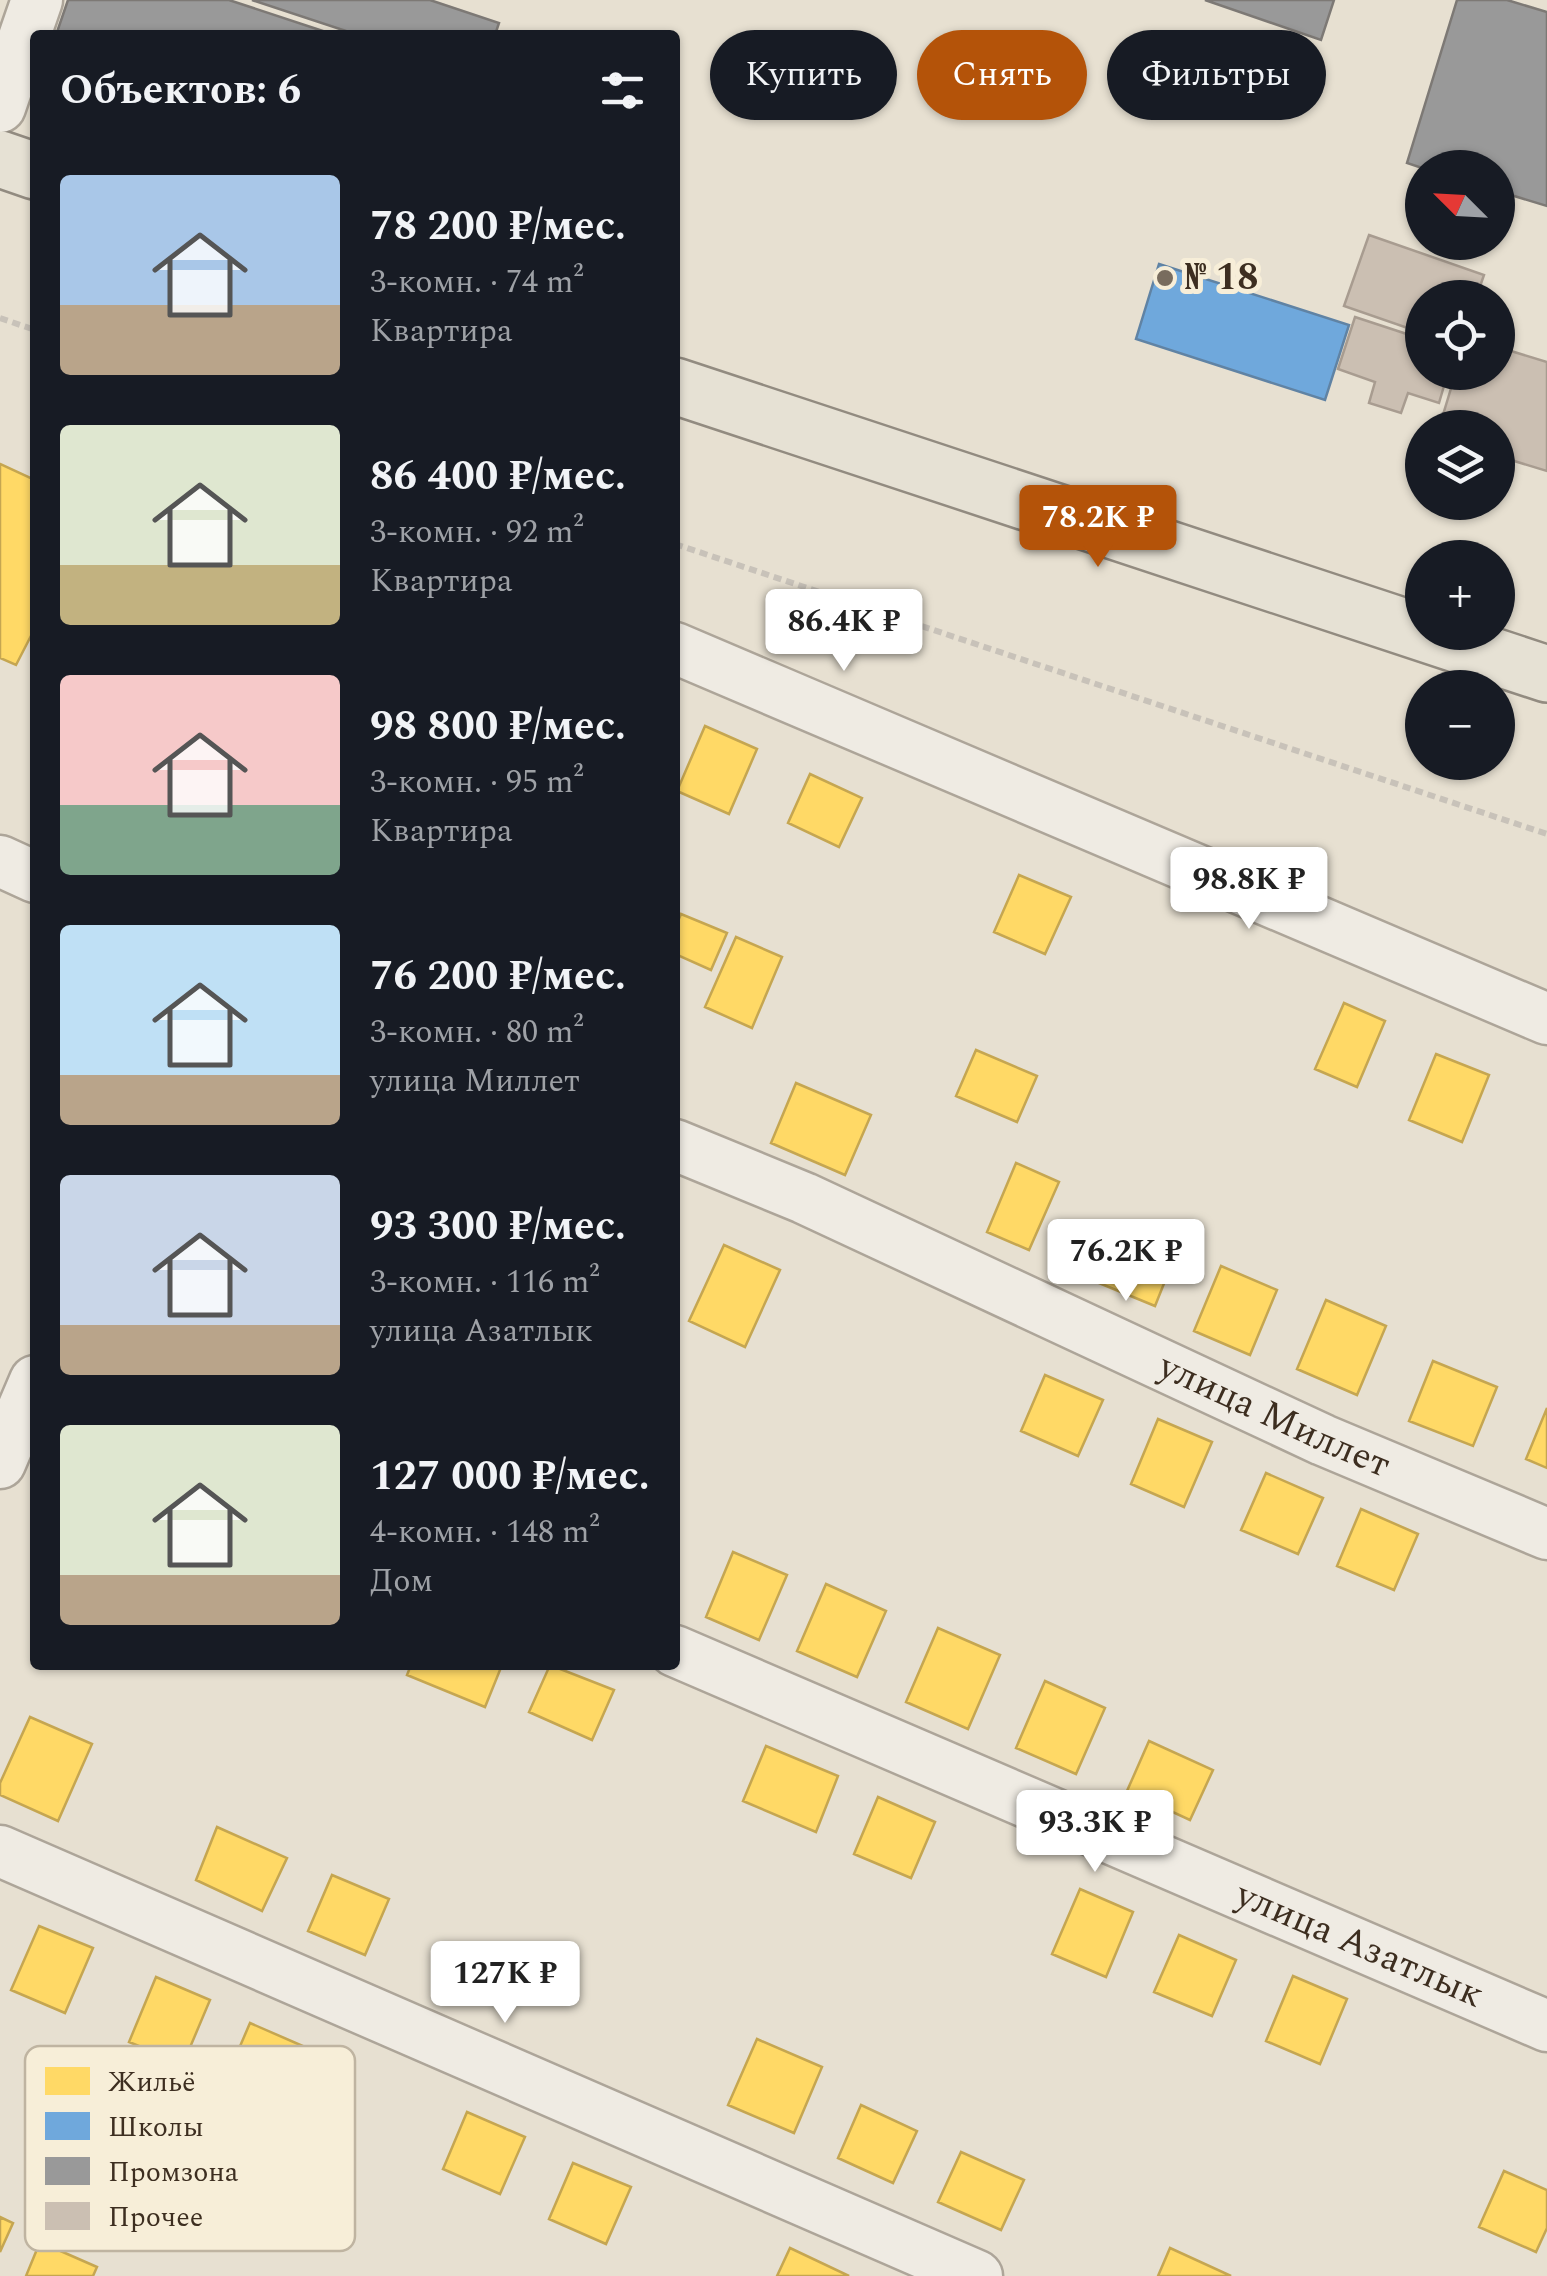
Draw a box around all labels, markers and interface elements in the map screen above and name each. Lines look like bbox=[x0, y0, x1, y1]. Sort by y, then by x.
chip: Купить bbox=[710, 30, 897, 120]
chip: Снять bbox=[917, 30, 1087, 120]
chip: Фильтры bbox=[1107, 30, 1326, 120]
text: Объектов: 6 bbox=[60, 59, 301, 122]
icon: filters bbox=[595, 63, 650, 118]
north arrow bbox=[1405, 150, 1515, 260]
map controls bbox=[1405, 150, 1515, 780]
text: 78 200 ₽/мес. bbox=[370, 195, 626, 258]
icon: home bbox=[140, 215, 260, 335]
place label: № 18 bbox=[1185, 249, 1258, 307]
text: 3-комн. · 74 m² bbox=[370, 258, 584, 307]
marker: № 18 bbox=[1154, 267, 1176, 289]
button: locate bbox=[1405, 280, 1515, 390]
text: Квартира bbox=[370, 307, 513, 356]
button: layers bbox=[1405, 410, 1515, 520]
text: 86 400 ₽/мес. bbox=[370, 445, 626, 508]
icon: home bbox=[140, 465, 260, 585]
pin: 78.2K ₽ bbox=[1006, 485, 1190, 570]
text: 78.2K ₽ bbox=[1041, 493, 1155, 542]
text: 3-комн. · 92 m² bbox=[370, 508, 584, 557]
button: + bbox=[1405, 540, 1515, 650]
text: Квартира bbox=[370, 557, 513, 606]
pin: 86.4K ₽ bbox=[752, 589, 936, 674]
text: 86.4K ₽ bbox=[787, 597, 901, 646]
button: − bbox=[1405, 670, 1515, 780]
text: 98 800 ₽/мес. bbox=[370, 695, 626, 758]
icon: home bbox=[140, 715, 260, 835]
text: 3-комн. · 95 m² bbox=[370, 758, 584, 807]
text: Квартира bbox=[370, 807, 513, 856]
pin: 98.8K ₽ bbox=[1157, 847, 1341, 932]
text: 98.8K ₽ bbox=[1192, 855, 1306, 904]
text: 76 200 ₽/мес. bbox=[370, 945, 626, 1008]
icon: home bbox=[140, 965, 260, 1085]
text: 3-комн. · 80 m² bbox=[370, 1008, 584, 1057]
text: улица Миллет bbox=[370, 1057, 580, 1106]
text: 93 300 ₽/мес. bbox=[370, 1195, 626, 1258]
icon: home bbox=[140, 1215, 260, 1335]
pin: 76.2K ₽ bbox=[1034, 1219, 1218, 1304]
text: 76.2K ₽ bbox=[1069, 1227, 1183, 1276]
text: 3-комн. · 116 m² bbox=[370, 1258, 600, 1307]
text: улица Азатлык bbox=[370, 1307, 593, 1356]
street label: улица Миллет bbox=[1148, 1338, 1399, 1494]
text: 127 000 ₽/мес. bbox=[370, 1445, 650, 1508]
icon: home bbox=[140, 1465, 260, 1585]
text: 4-комн. · 148 m² bbox=[370, 1508, 600, 1557]
text: Дом bbox=[370, 1557, 433, 1606]
pin: 93.3K ₽ bbox=[1003, 1790, 1187, 1875]
text: 93.3K ₽ bbox=[1038, 1798, 1152, 1847]
street label: улица Азатлык bbox=[1225, 1866, 1492, 2024]
pin: 127K ₽ bbox=[424, 1941, 586, 2026]
text: 127K ₽ bbox=[453, 1949, 557, 1998]
legend bbox=[25, 2046, 355, 2251]
text: Жильё bbox=[108, 2061, 196, 2104]
text: Школы bbox=[108, 2106, 204, 2149]
text: Промзона bbox=[108, 2151, 239, 2194]
text: Прочее bbox=[108, 2196, 203, 2239]

